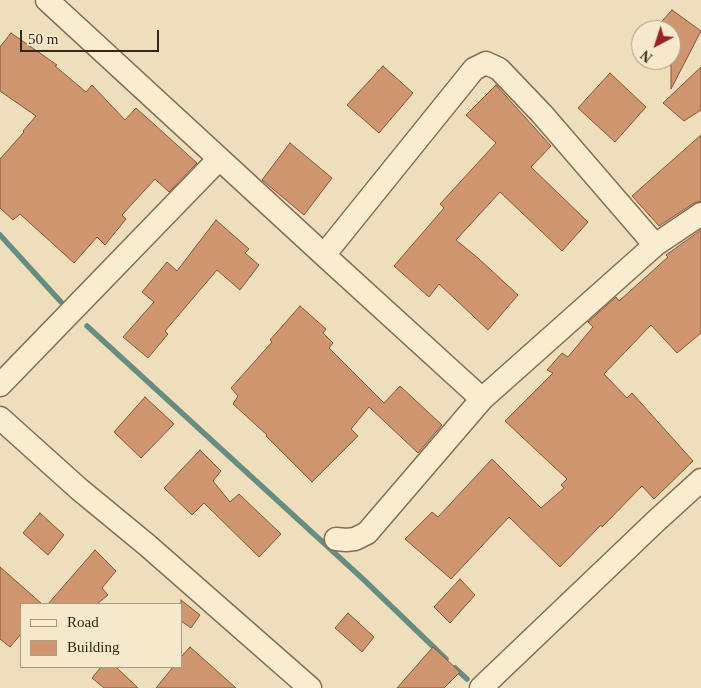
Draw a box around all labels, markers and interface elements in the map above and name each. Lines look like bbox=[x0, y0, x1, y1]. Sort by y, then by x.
scale bar bbox=[22, 20, 161, 52]
north arrow bbox=[631, 20, 681, 70]
text: 50 m bbox=[28, 31, 58, 47]
text: N bbox=[638, 47, 655, 65]
legend bbox=[20, 603, 182, 668]
text: Road bbox=[67, 614, 99, 630]
text: Building bbox=[67, 639, 120, 655]

